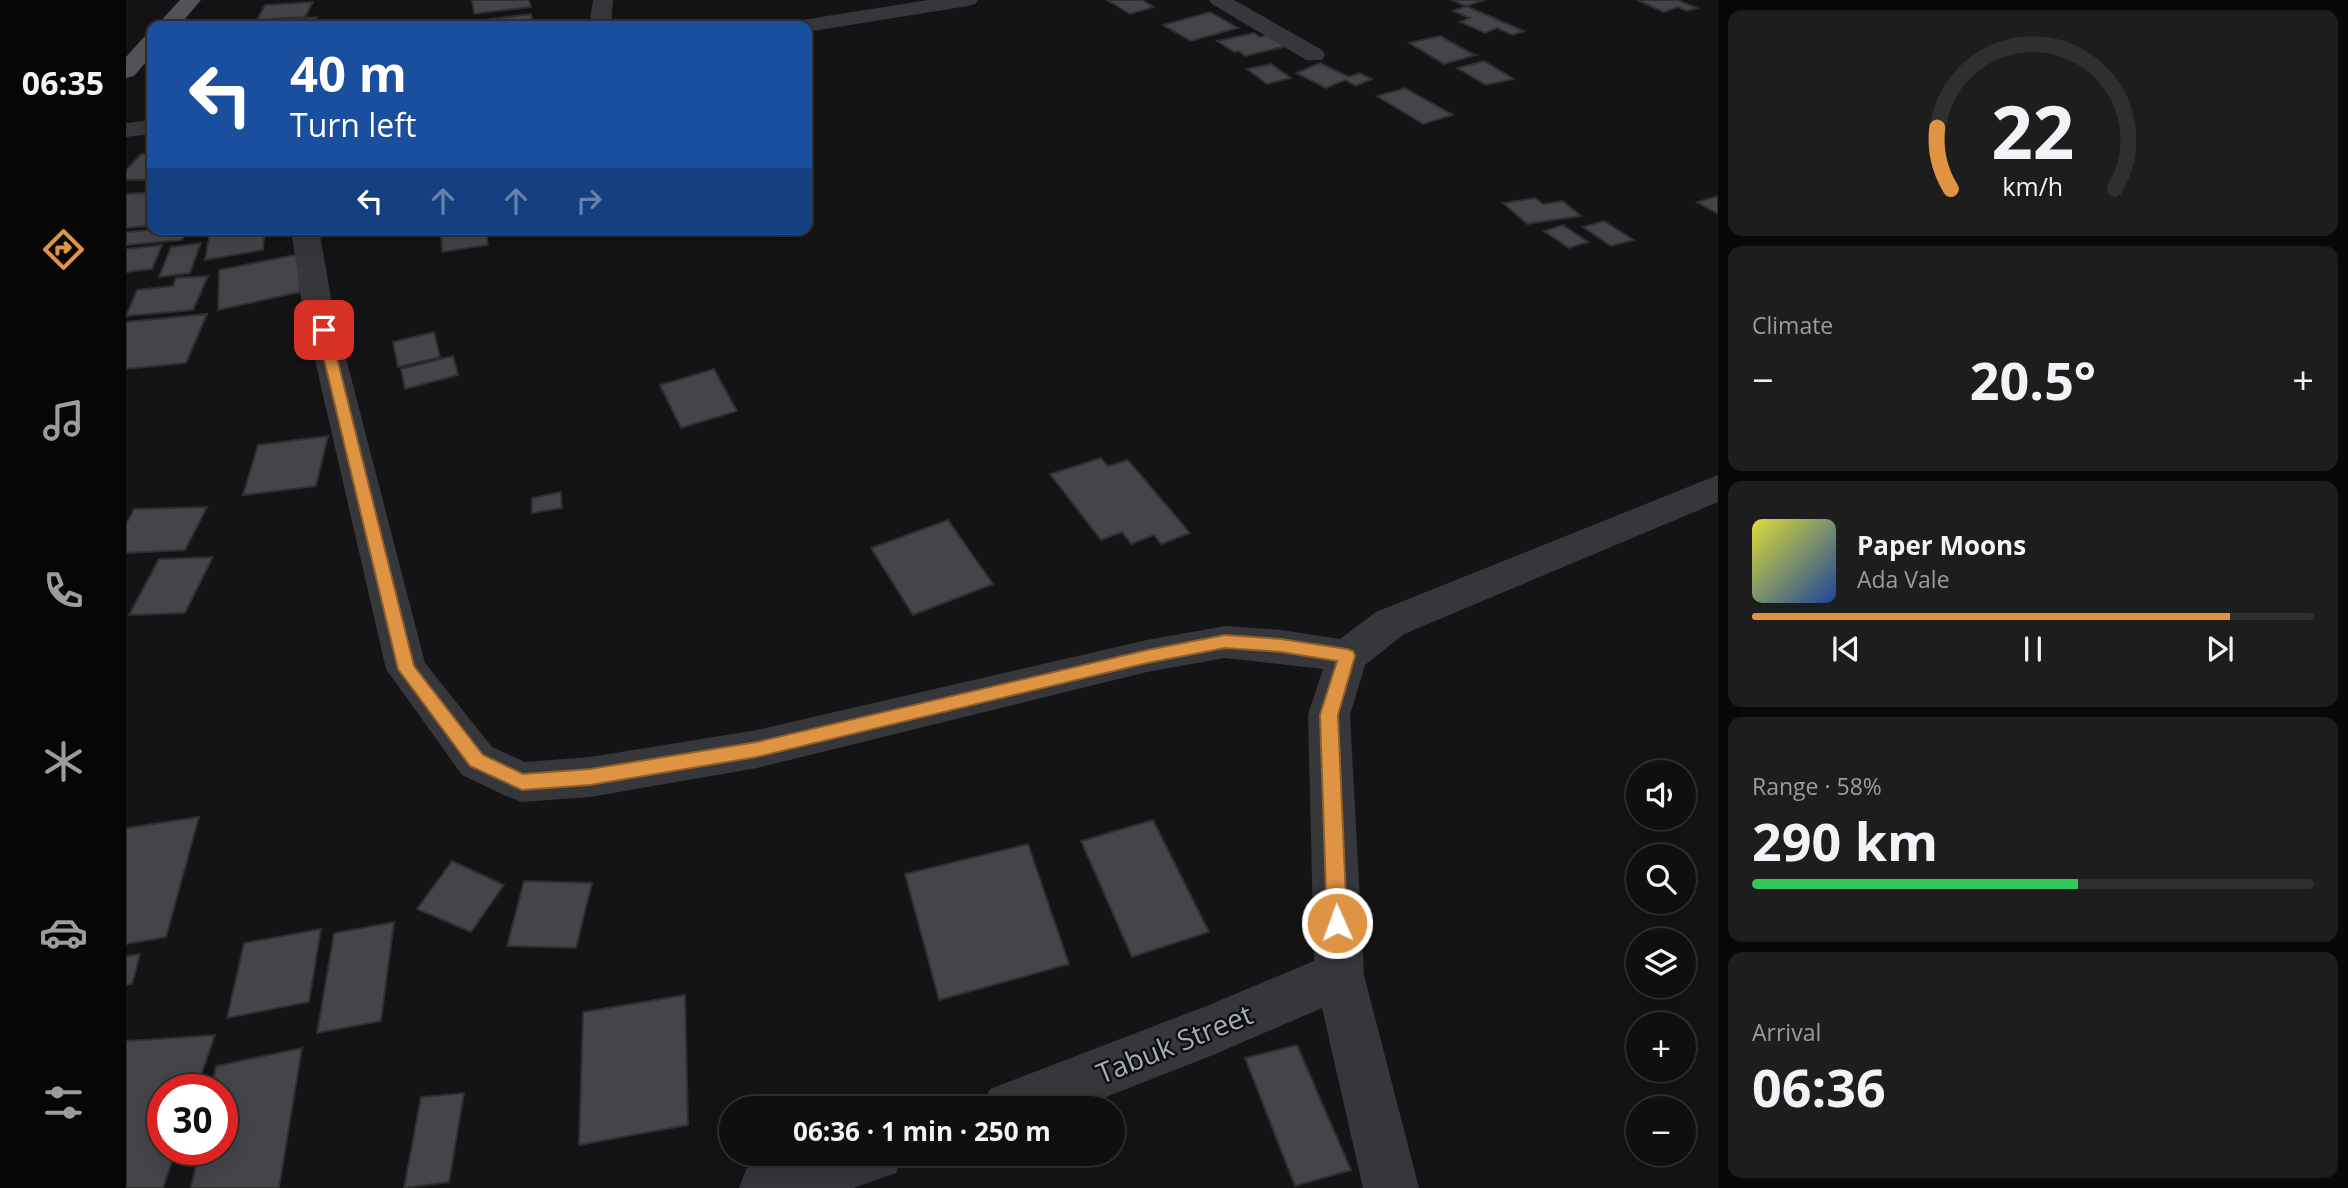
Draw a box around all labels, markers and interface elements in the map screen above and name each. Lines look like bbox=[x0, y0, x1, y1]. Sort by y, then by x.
text: 40 m bbox=[290, 40, 407, 106]
icon: left bbox=[175, 49, 266, 140]
text: 06:35 bbox=[22, 61, 104, 104]
text: 22 bbox=[1991, 81, 2075, 180]
text: Turn left bbox=[290, 103, 416, 146]
text: km/h bbox=[2003, 169, 2063, 203]
icon: left bbox=[351, 182, 389, 220]
icon: ahead bbox=[424, 182, 462, 220]
icon: ahead bbox=[497, 182, 535, 220]
icon: right bbox=[570, 182, 608, 220]
icon: directions bbox=[39, 225, 88, 274]
pin bbox=[294, 300, 354, 360]
text: Climate bbox=[1752, 309, 1833, 341]
icon: arrive bbox=[305, 311, 343, 349]
text: 20.5° bbox=[1970, 344, 2096, 415]
text: − bbox=[1752, 353, 1774, 405]
text: + bbox=[2292, 353, 2314, 405]
icon: music bbox=[39, 396, 88, 445]
text: Paper Moons bbox=[1857, 527, 2026, 563]
text: Ada Vale bbox=[1857, 563, 1950, 595]
icon: phone bbox=[39, 566, 88, 615]
icon: previous bbox=[1827, 630, 1865, 668]
icon: pause bbox=[2014, 630, 2052, 668]
icon: next bbox=[2201, 630, 2239, 668]
icon: climate bbox=[39, 737, 88, 786]
map controls bbox=[1626, 760, 1696, 1166]
button: sound bbox=[1626, 760, 1696, 830]
text: Range · 58% bbox=[1752, 770, 1882, 802]
text: 290 km bbox=[1752, 805, 1938, 876]
button: search bbox=[1626, 844, 1696, 914]
position arrow bbox=[1300, 886, 1374, 960]
icon: car bbox=[39, 908, 88, 957]
button: layers bbox=[1626, 928, 1696, 998]
street label: Tabuk Street bbox=[1090, 994, 1258, 1092]
button: + bbox=[1626, 1012, 1696, 1082]
text: Arrival bbox=[1752, 1016, 1821, 1048]
text: 06:36 bbox=[1752, 1051, 1886, 1122]
speed limit sign: 30 bbox=[147, 1074, 238, 1165]
icon: filters bbox=[39, 1078, 88, 1127]
button: − bbox=[1626, 1096, 1696, 1166]
text: 06:36 · 1 min · 250 m bbox=[793, 1113, 1051, 1149]

